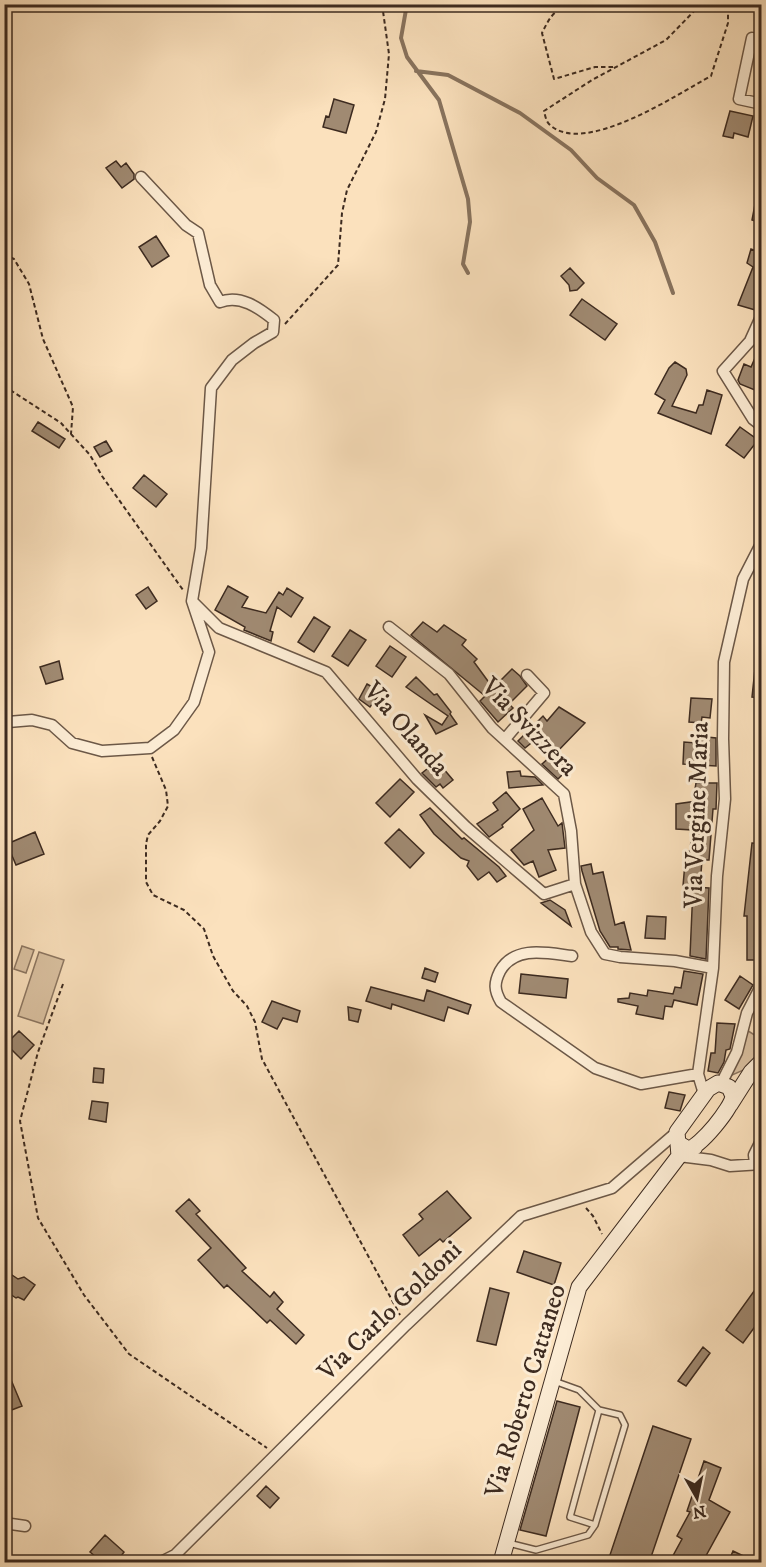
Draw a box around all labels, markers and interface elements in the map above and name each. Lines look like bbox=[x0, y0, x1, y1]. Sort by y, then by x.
street label: Via Svizzera bbox=[473, 670, 584, 783]
street label: Via Olanda bbox=[355, 674, 456, 783]
street label: Via Vergine Maria bbox=[677, 721, 717, 910]
street label: Via Carlo Goldoni bbox=[310, 1234, 469, 1389]
street label: Via Roberto Cattaneo bbox=[478, 1280, 574, 1503]
north arrow bbox=[667, 1468, 727, 1528]
text: N bbox=[691, 1501, 707, 1523]

